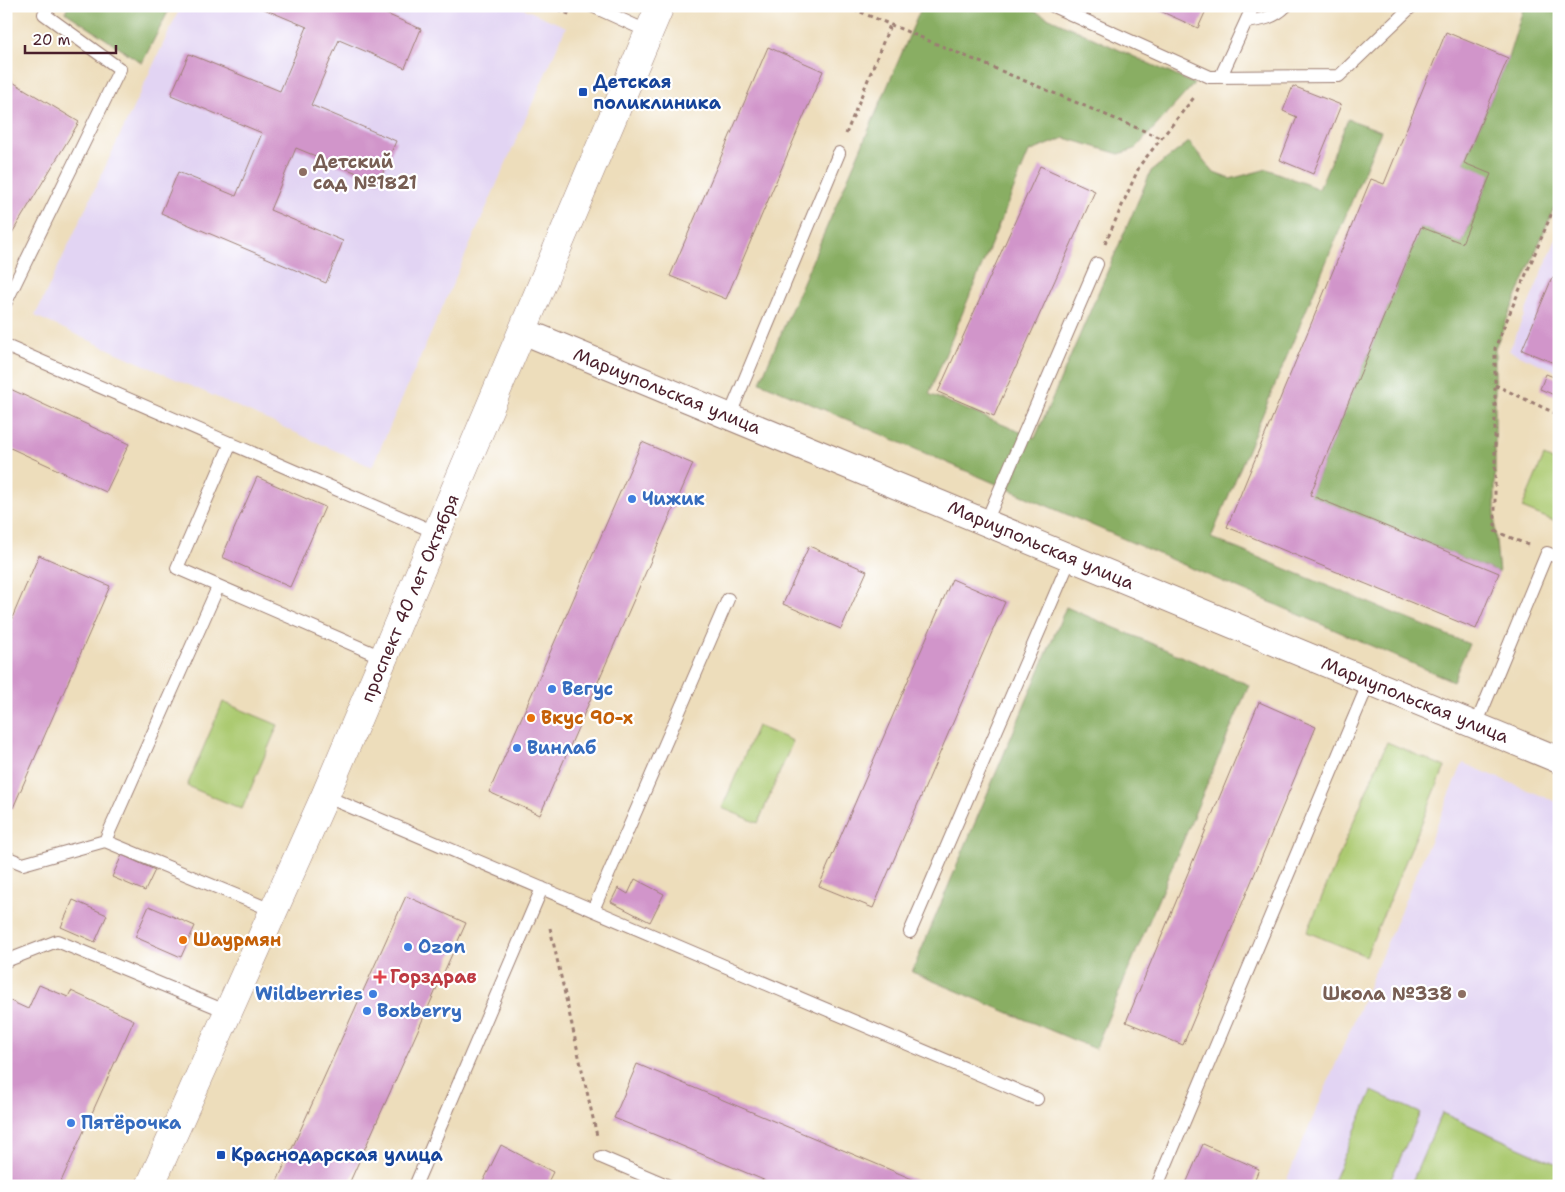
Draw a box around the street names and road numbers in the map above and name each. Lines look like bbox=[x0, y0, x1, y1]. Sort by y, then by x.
street label: Мариупольская улица bbox=[570, 342, 764, 440]
street label: проспект 40 лет Октября bbox=[355, 490, 465, 706]
street label: Мариупольская улица bbox=[944, 495, 1138, 595]
street label: Мариупольская улица bbox=[1318, 651, 1512, 749]

